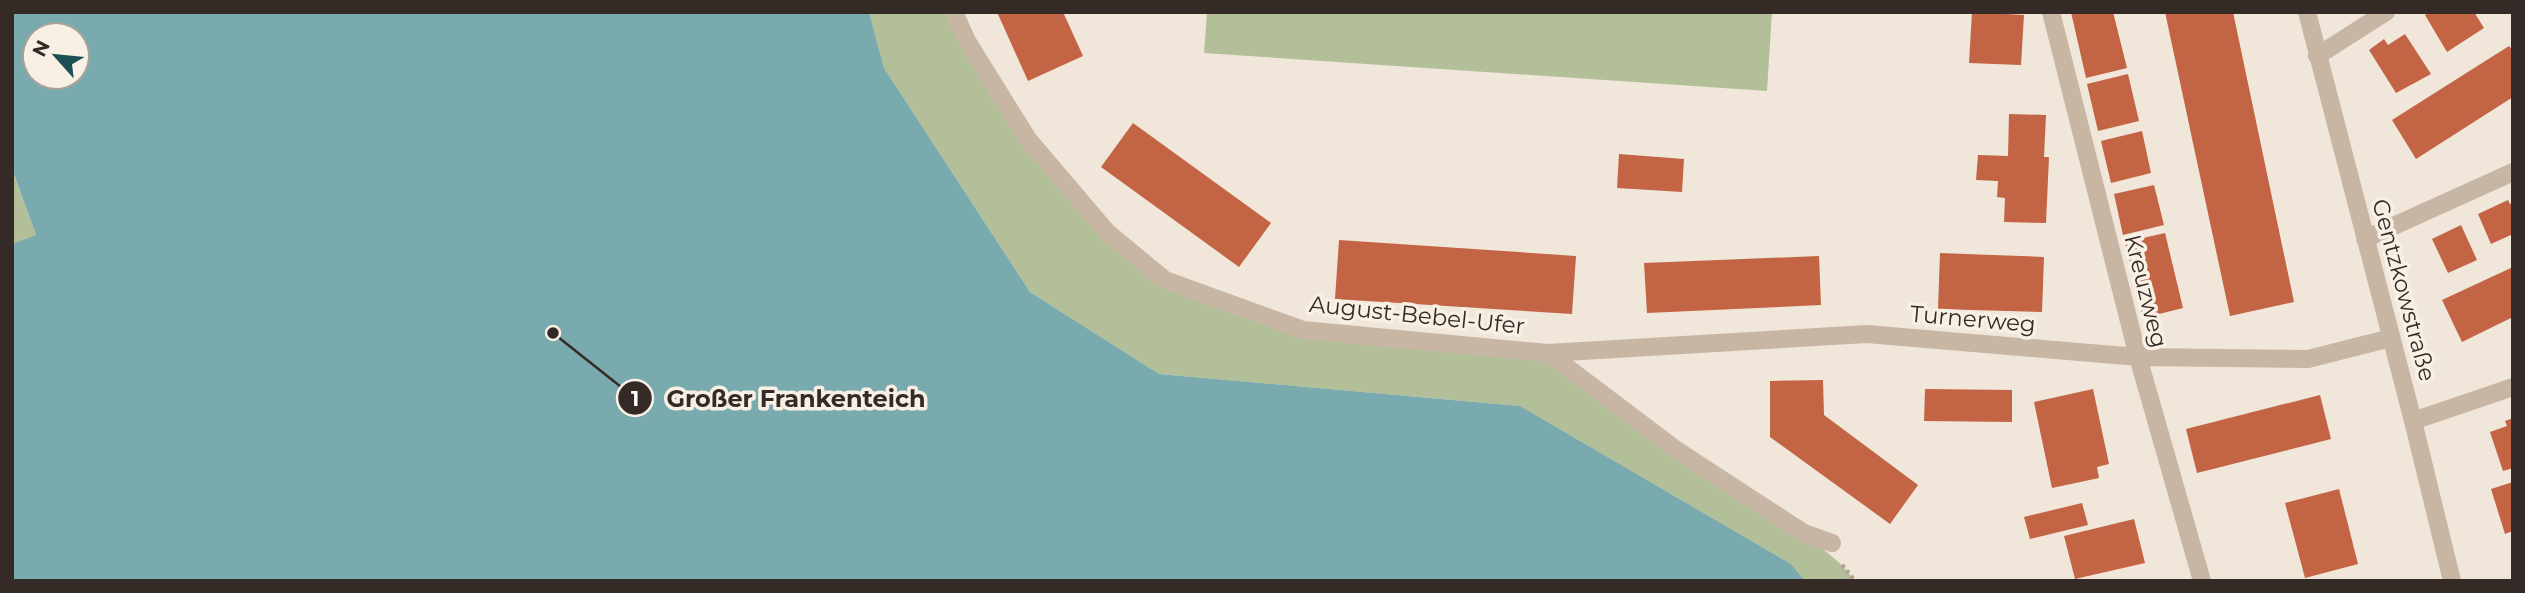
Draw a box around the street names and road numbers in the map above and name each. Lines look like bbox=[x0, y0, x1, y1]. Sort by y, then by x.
street label: Gentzkowstraße bbox=[2366, 196, 2442, 384]
street label: Kreuzweg bbox=[2118, 232, 2174, 350]
street label: August-Bebel-Ufer bbox=[1308, 290, 1526, 340]
street label: Turnerweg bbox=[1909, 300, 2037, 338]

